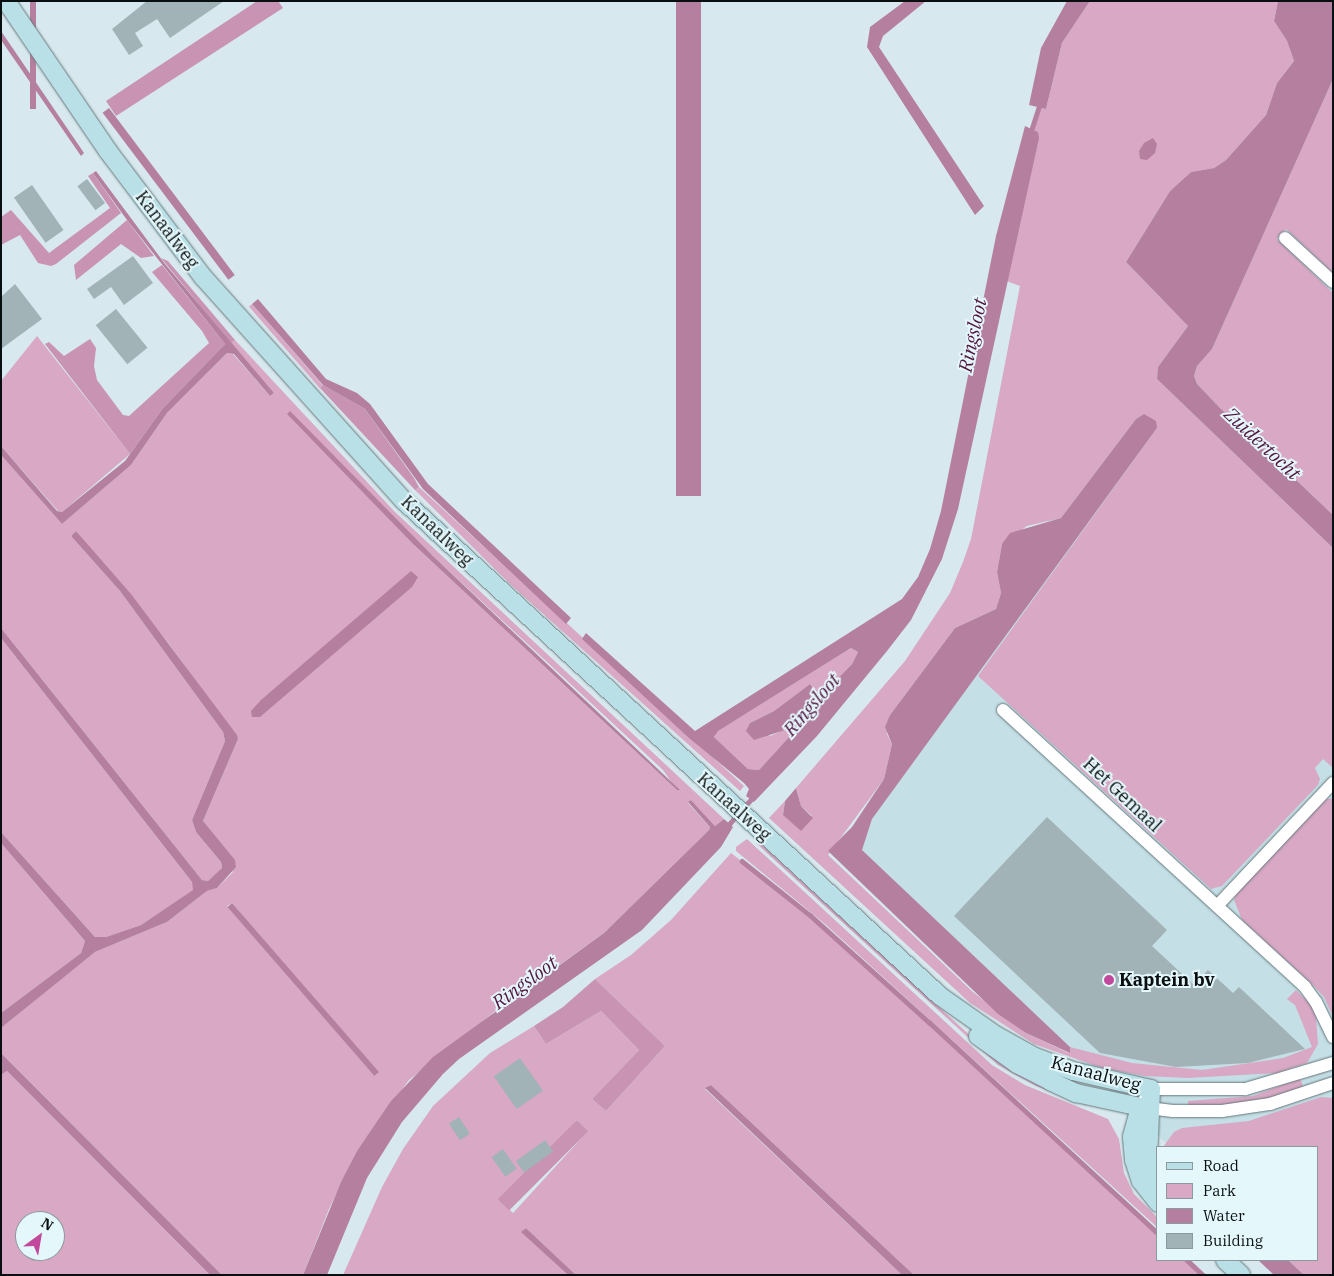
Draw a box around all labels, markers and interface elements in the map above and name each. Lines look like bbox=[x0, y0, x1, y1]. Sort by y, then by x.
street label: Kanaalweg bbox=[131, 187, 203, 273]
water label: Ringsloot bbox=[954, 296, 992, 374]
water label: Zuidertocht bbox=[1219, 403, 1305, 485]
street label: Kanaalweg bbox=[396, 491, 478, 571]
water label: Ringsloot bbox=[779, 669, 845, 741]
street label: Het Gemaal bbox=[1078, 753, 1166, 837]
street label: Kanaalweg bbox=[693, 768, 775, 846]
water label: Ringsloot bbox=[488, 952, 562, 1014]
place label: Kaptein bv bbox=[1119, 969, 1215, 991]
marker: Kaptein bv bbox=[1103, 974, 1115, 986]
street label: Kanaalweg bbox=[1049, 1052, 1143, 1096]
legend bbox=[1156, 1146, 1319, 1261]
text: Road bbox=[1203, 1156, 1239, 1175]
text: Park bbox=[1203, 1181, 1236, 1200]
text: Water bbox=[1203, 1206, 1245, 1225]
north arrow bbox=[15, 1211, 65, 1261]
text: N bbox=[38, 1214, 57, 1235]
text: Building bbox=[1203, 1231, 1263, 1250]

